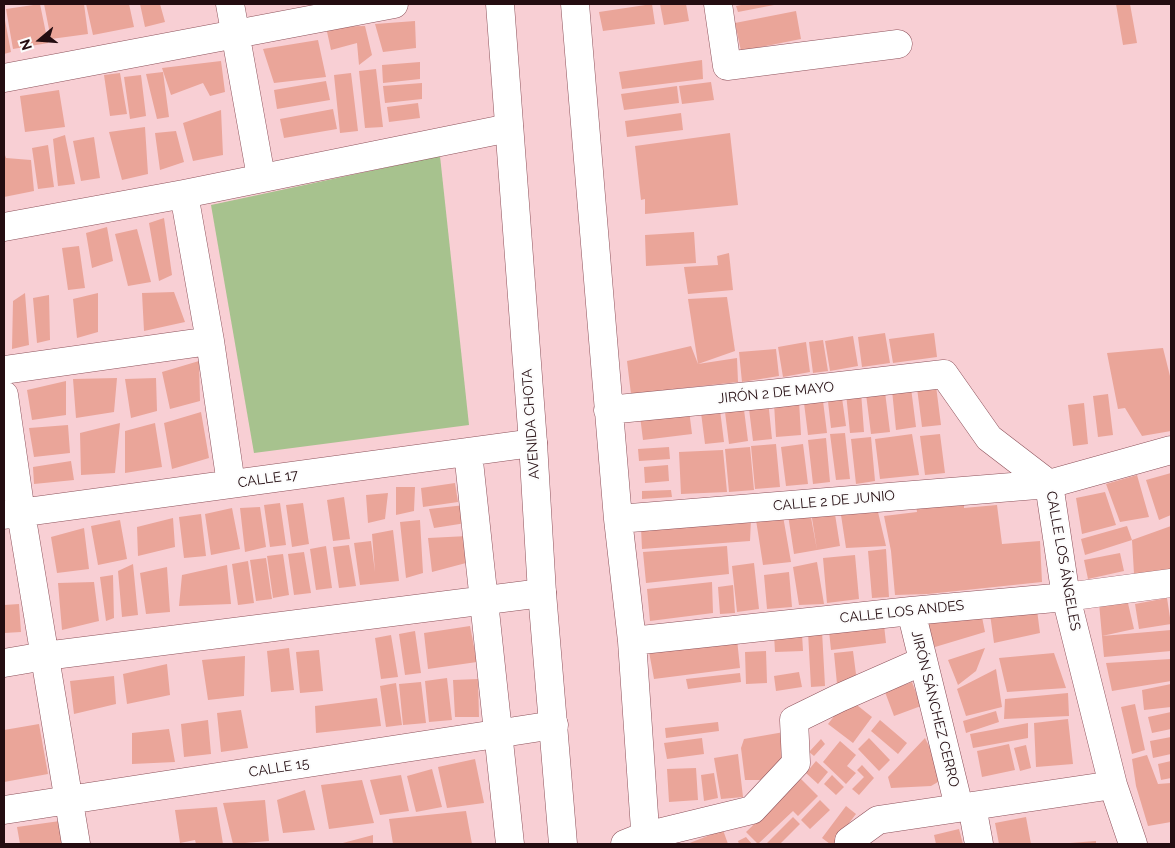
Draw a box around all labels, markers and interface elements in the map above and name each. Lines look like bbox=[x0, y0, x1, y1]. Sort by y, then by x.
north arrow bbox=[15, 15, 65, 65]
text: N bbox=[16, 37, 35, 52]
street label: AVENIDA CHOTA bbox=[519, 368, 543, 480]
street label: JIRÓN 2 DE MAYO bbox=[717, 379, 835, 407]
street label: CALLE 17 bbox=[237, 466, 299, 492]
street label: CALLE 2 DE JUNIO bbox=[772, 487, 896, 515]
street label: CALLE LOS ÁNGELES bbox=[1042, 490, 1084, 632]
street label: CALLE LOS ANDES bbox=[839, 597, 965, 627]
street label: JIRÓN SÁNCHEZ CERRO bbox=[907, 629, 963, 789]
street label: CALLE 15 bbox=[248, 755, 310, 781]

